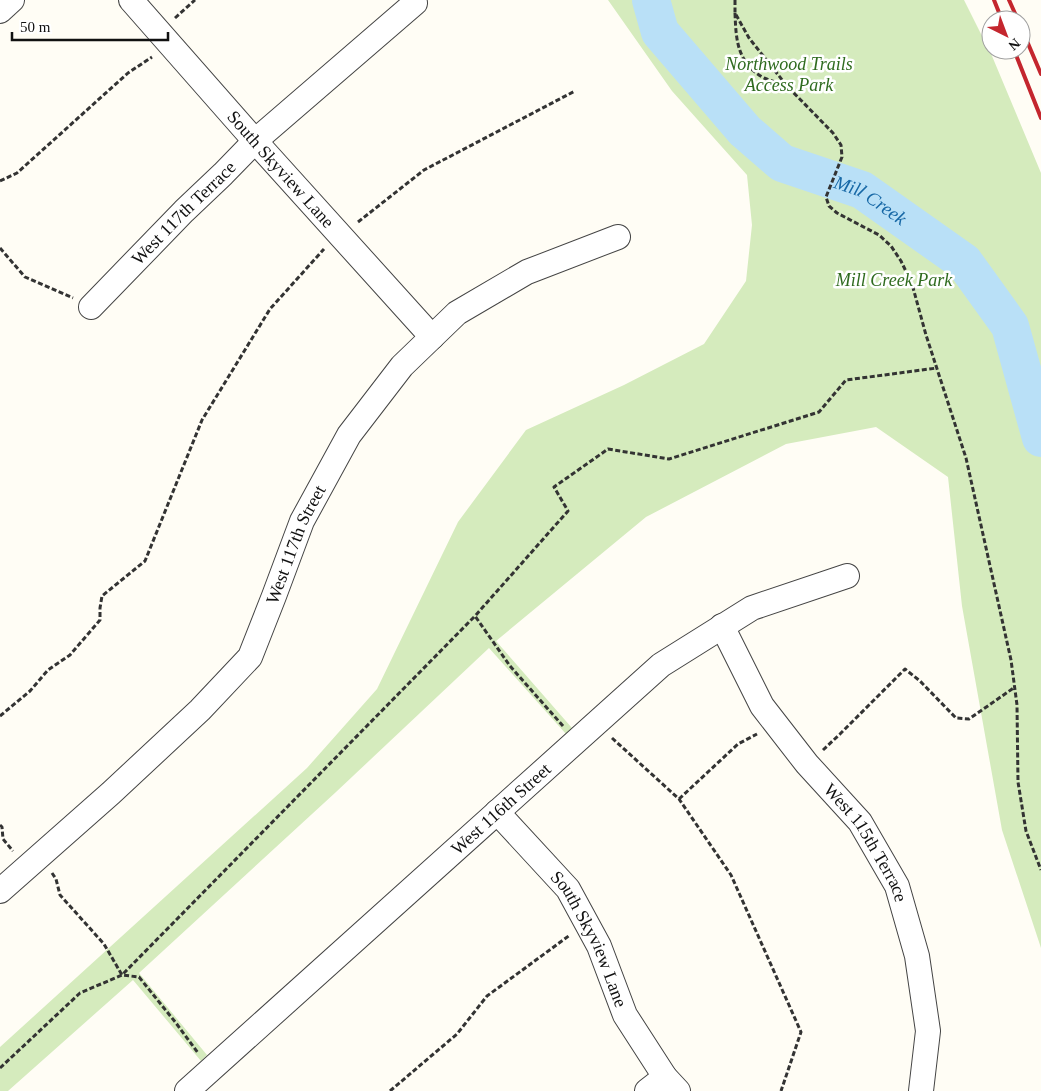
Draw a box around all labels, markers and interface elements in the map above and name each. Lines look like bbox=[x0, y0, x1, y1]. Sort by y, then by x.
scale bar bbox=[12, 10, 169, 42]
north arrow bbox=[981, 10, 1031, 60]
text: 50 m bbox=[20, 19, 51, 35]
text: N bbox=[1006, 35, 1023, 53]
park label: Northwood Trails Access Park bbox=[724, 54, 853, 95]
street label: South Skyview Lane bbox=[223, 107, 338, 232]
street label: West 117th Terrace bbox=[128, 157, 240, 269]
water label: Mill Creek bbox=[831, 171, 911, 229]
park label: Mill Creek Park bbox=[835, 270, 953, 290]
street label: West 117th Street bbox=[262, 482, 330, 607]
street label: West 116th Street bbox=[447, 759, 555, 859]
street label: West 115th Terrace bbox=[820, 779, 911, 904]
street label: South Skyview Lane bbox=[547, 867, 631, 1010]

